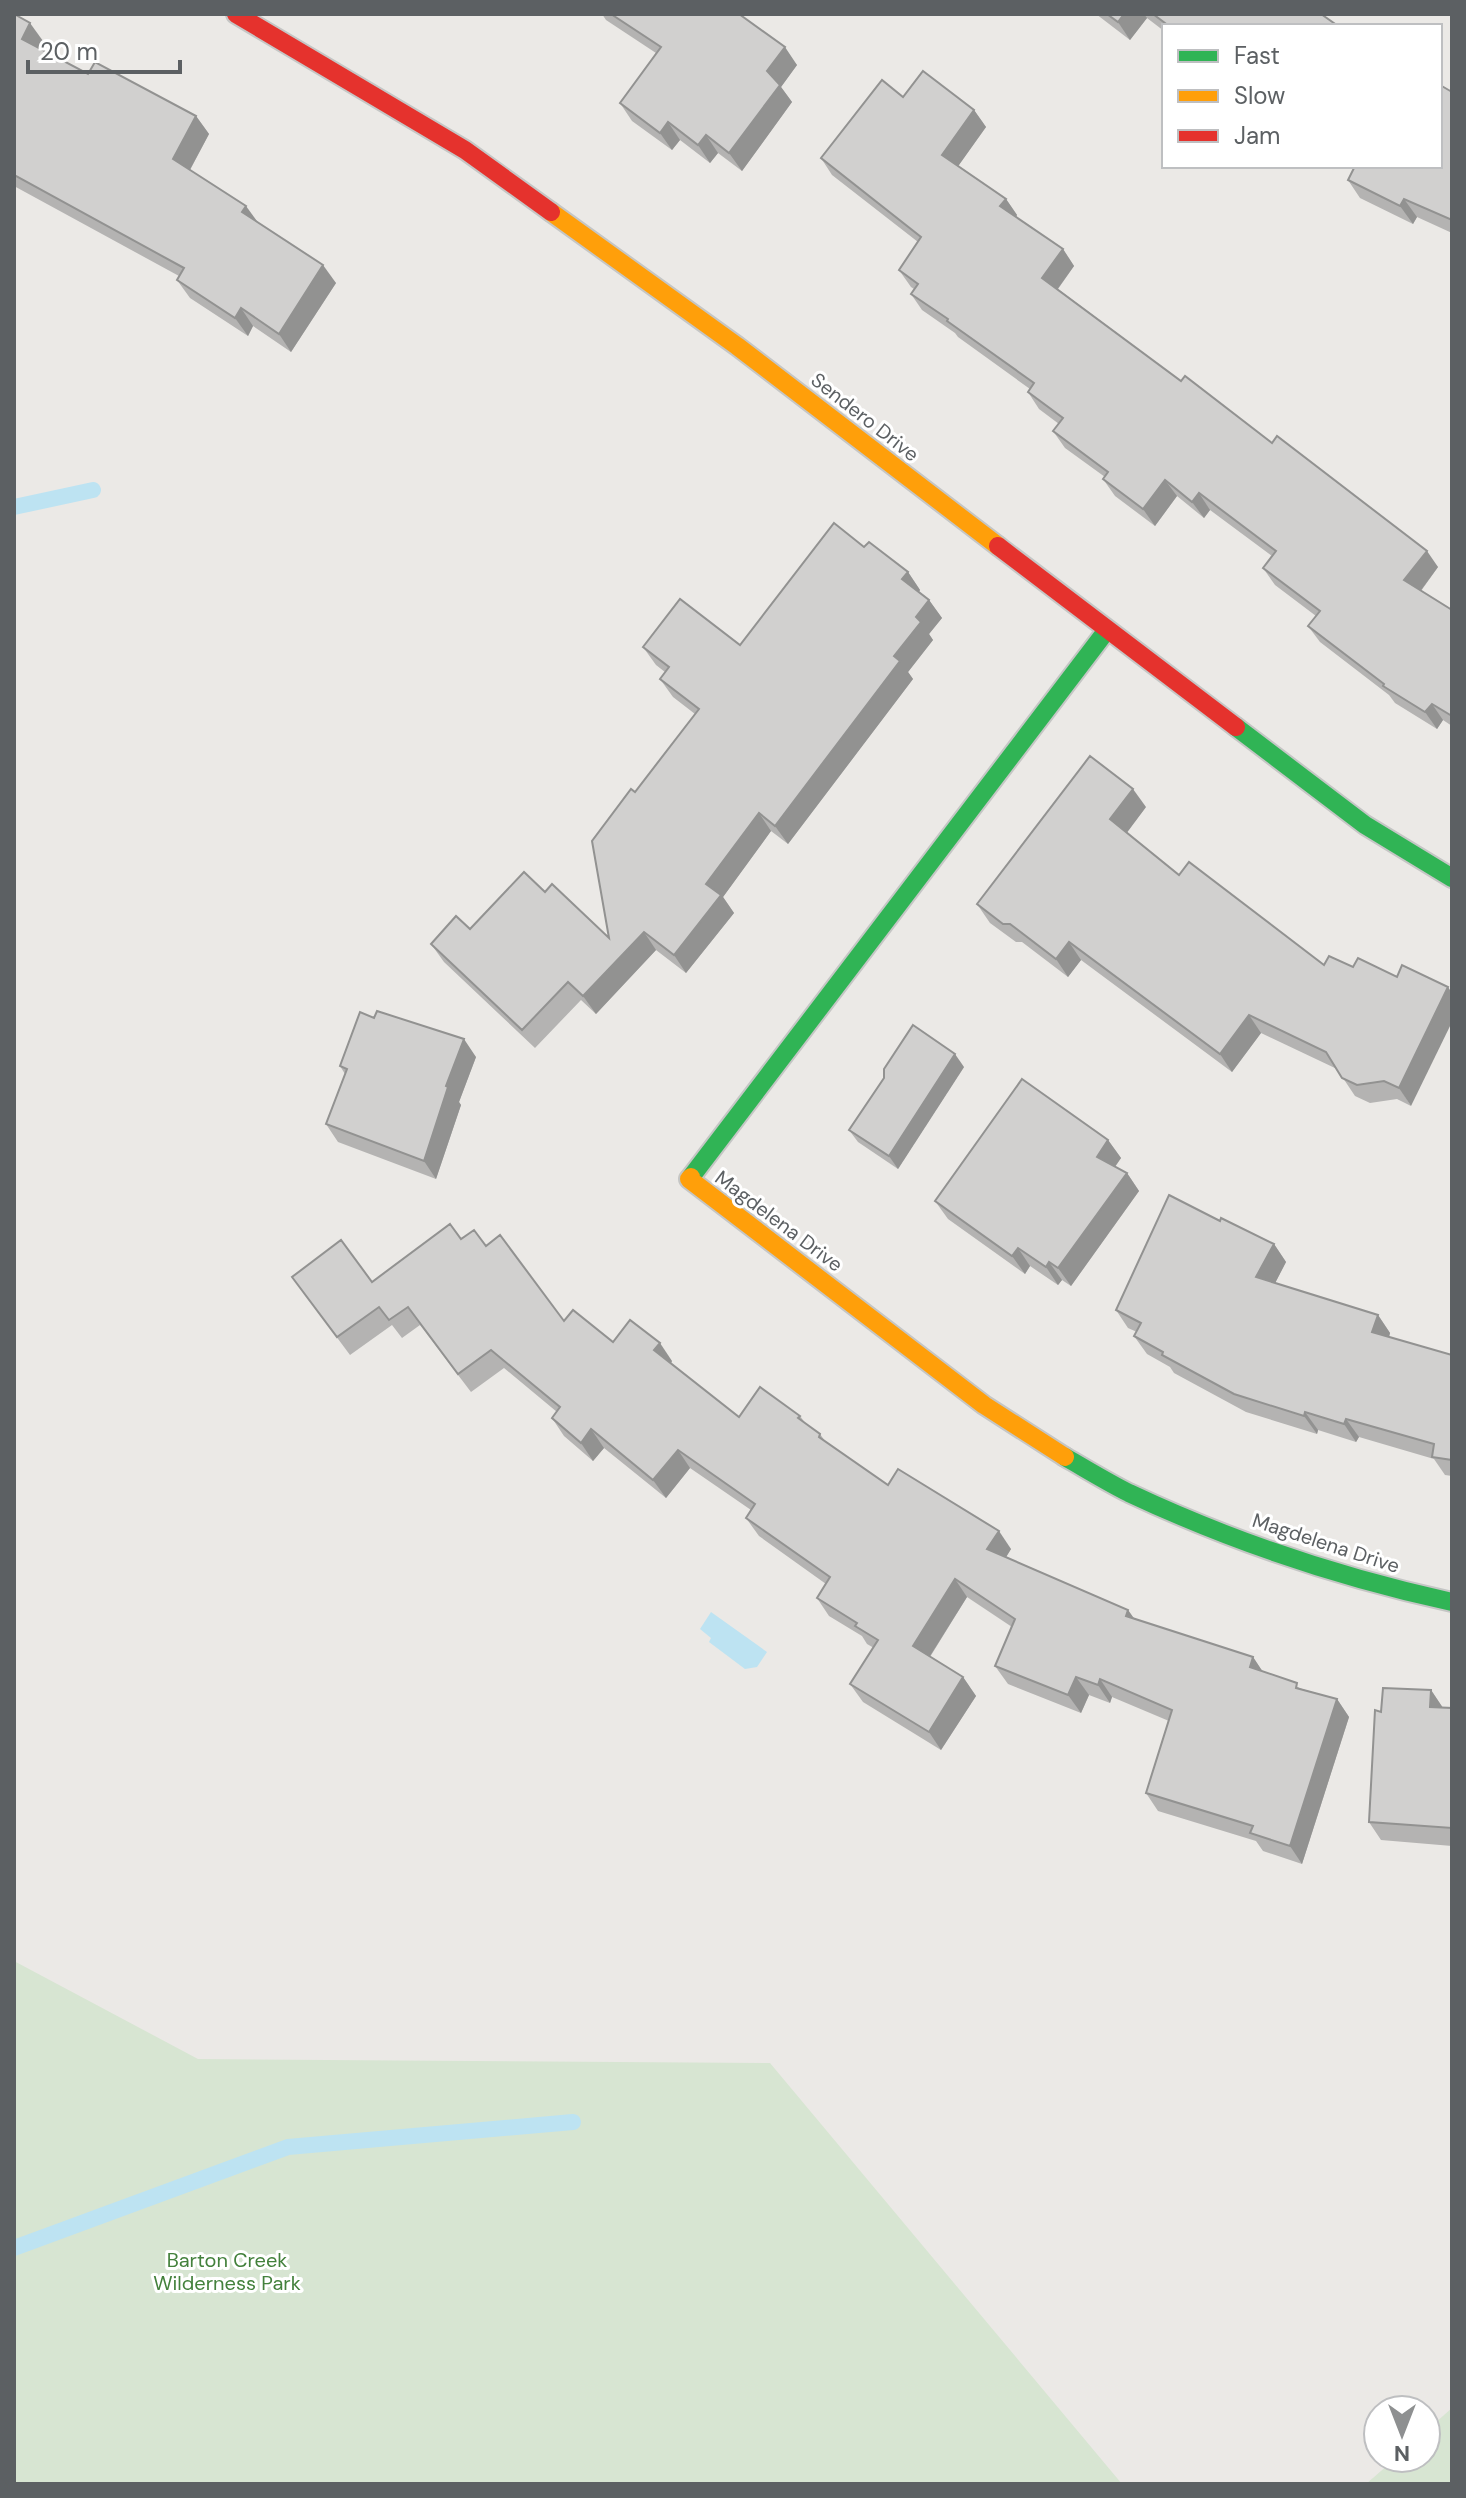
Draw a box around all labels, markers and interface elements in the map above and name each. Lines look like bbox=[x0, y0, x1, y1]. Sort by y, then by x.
scale bar bbox=[28, 24, 180, 74]
legend bbox=[1162, 24, 1442, 168]
text: 20 m bbox=[40, 36, 98, 67]
text: Fast bbox=[1234, 40, 1280, 71]
text: Slow bbox=[1234, 80, 1285, 111]
text: Jam bbox=[1234, 120, 1280, 151]
street label: Sendero Drive bbox=[806, 367, 924, 467]
street label: Magdelena Drive bbox=[710, 1165, 848, 1277]
street label: Magdelena Drive bbox=[1249, 1507, 1403, 1579]
park label: Barton Creek Wilderness Park bbox=[153, 2247, 301, 2296]
north arrow bbox=[1362, 2394, 1442, 2474]
text: N bbox=[1394, 2439, 1410, 2468]

